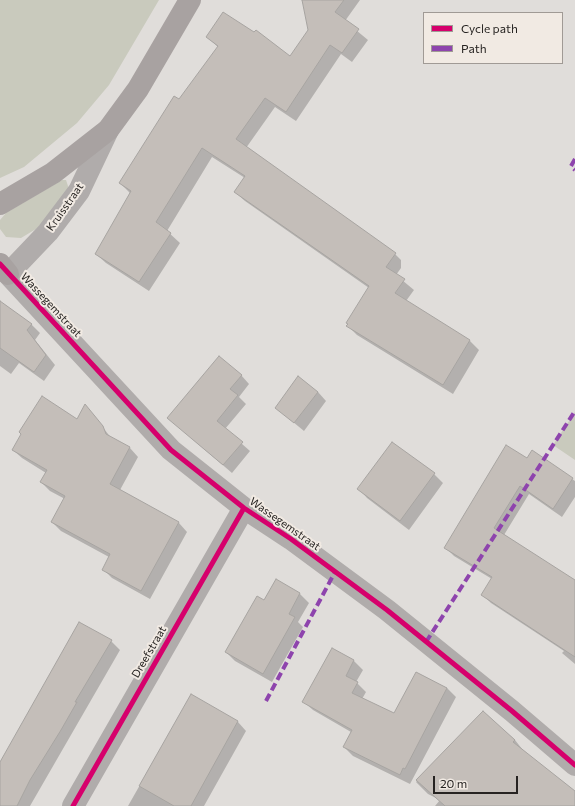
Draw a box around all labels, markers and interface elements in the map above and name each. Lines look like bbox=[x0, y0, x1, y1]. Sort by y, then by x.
legend bbox=[423, 12, 563, 64]
text: Cycle path bbox=[461, 21, 518, 35]
text: Path bbox=[461, 41, 487, 55]
street label: Kruisstraat bbox=[44, 180, 86, 234]
street label: Wassegemstraat bbox=[18, 270, 84, 340]
street label: Wassegemstraat bbox=[247, 495, 323, 553]
street label: Dreefstraat bbox=[129, 624, 169, 680]
scale bar bbox=[435, 768, 520, 794]
text: 20 m bbox=[440, 776, 467, 790]

